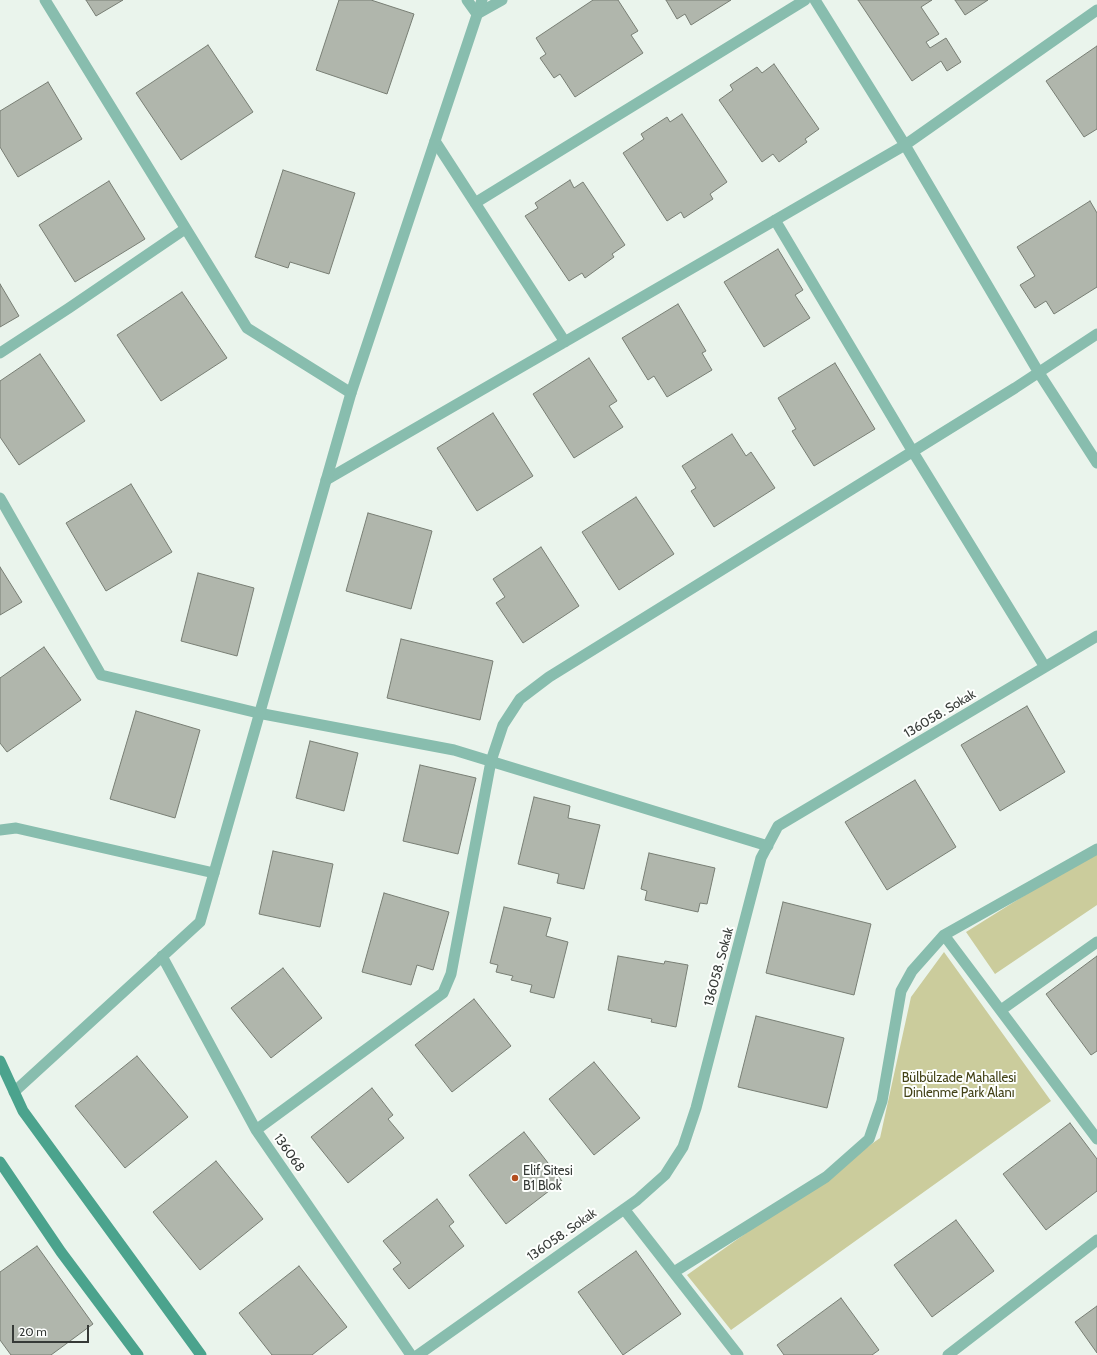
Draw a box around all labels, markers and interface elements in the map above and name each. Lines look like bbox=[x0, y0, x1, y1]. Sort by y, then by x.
street label: 136058. Sokak bbox=[901, 686, 979, 742]
street label: 136058. Sokak bbox=[701, 926, 737, 1008]
park label: Bülbülzade Mahallesi Dinlenme Park Alanı bbox=[902, 1070, 1016, 1101]
street label: 136068 bbox=[270, 1131, 308, 1175]
place label: Elif Sitesi B1 Blok bbox=[523, 1163, 573, 1194]
marker: Elif Sitesi B1 Blok bbox=[510, 1173, 520, 1183]
street label: 136058. Sokak bbox=[524, 1205, 600, 1265]
scale bar bbox=[14, 1317, 91, 1343]
text: 20 m bbox=[19, 1324, 47, 1339]

